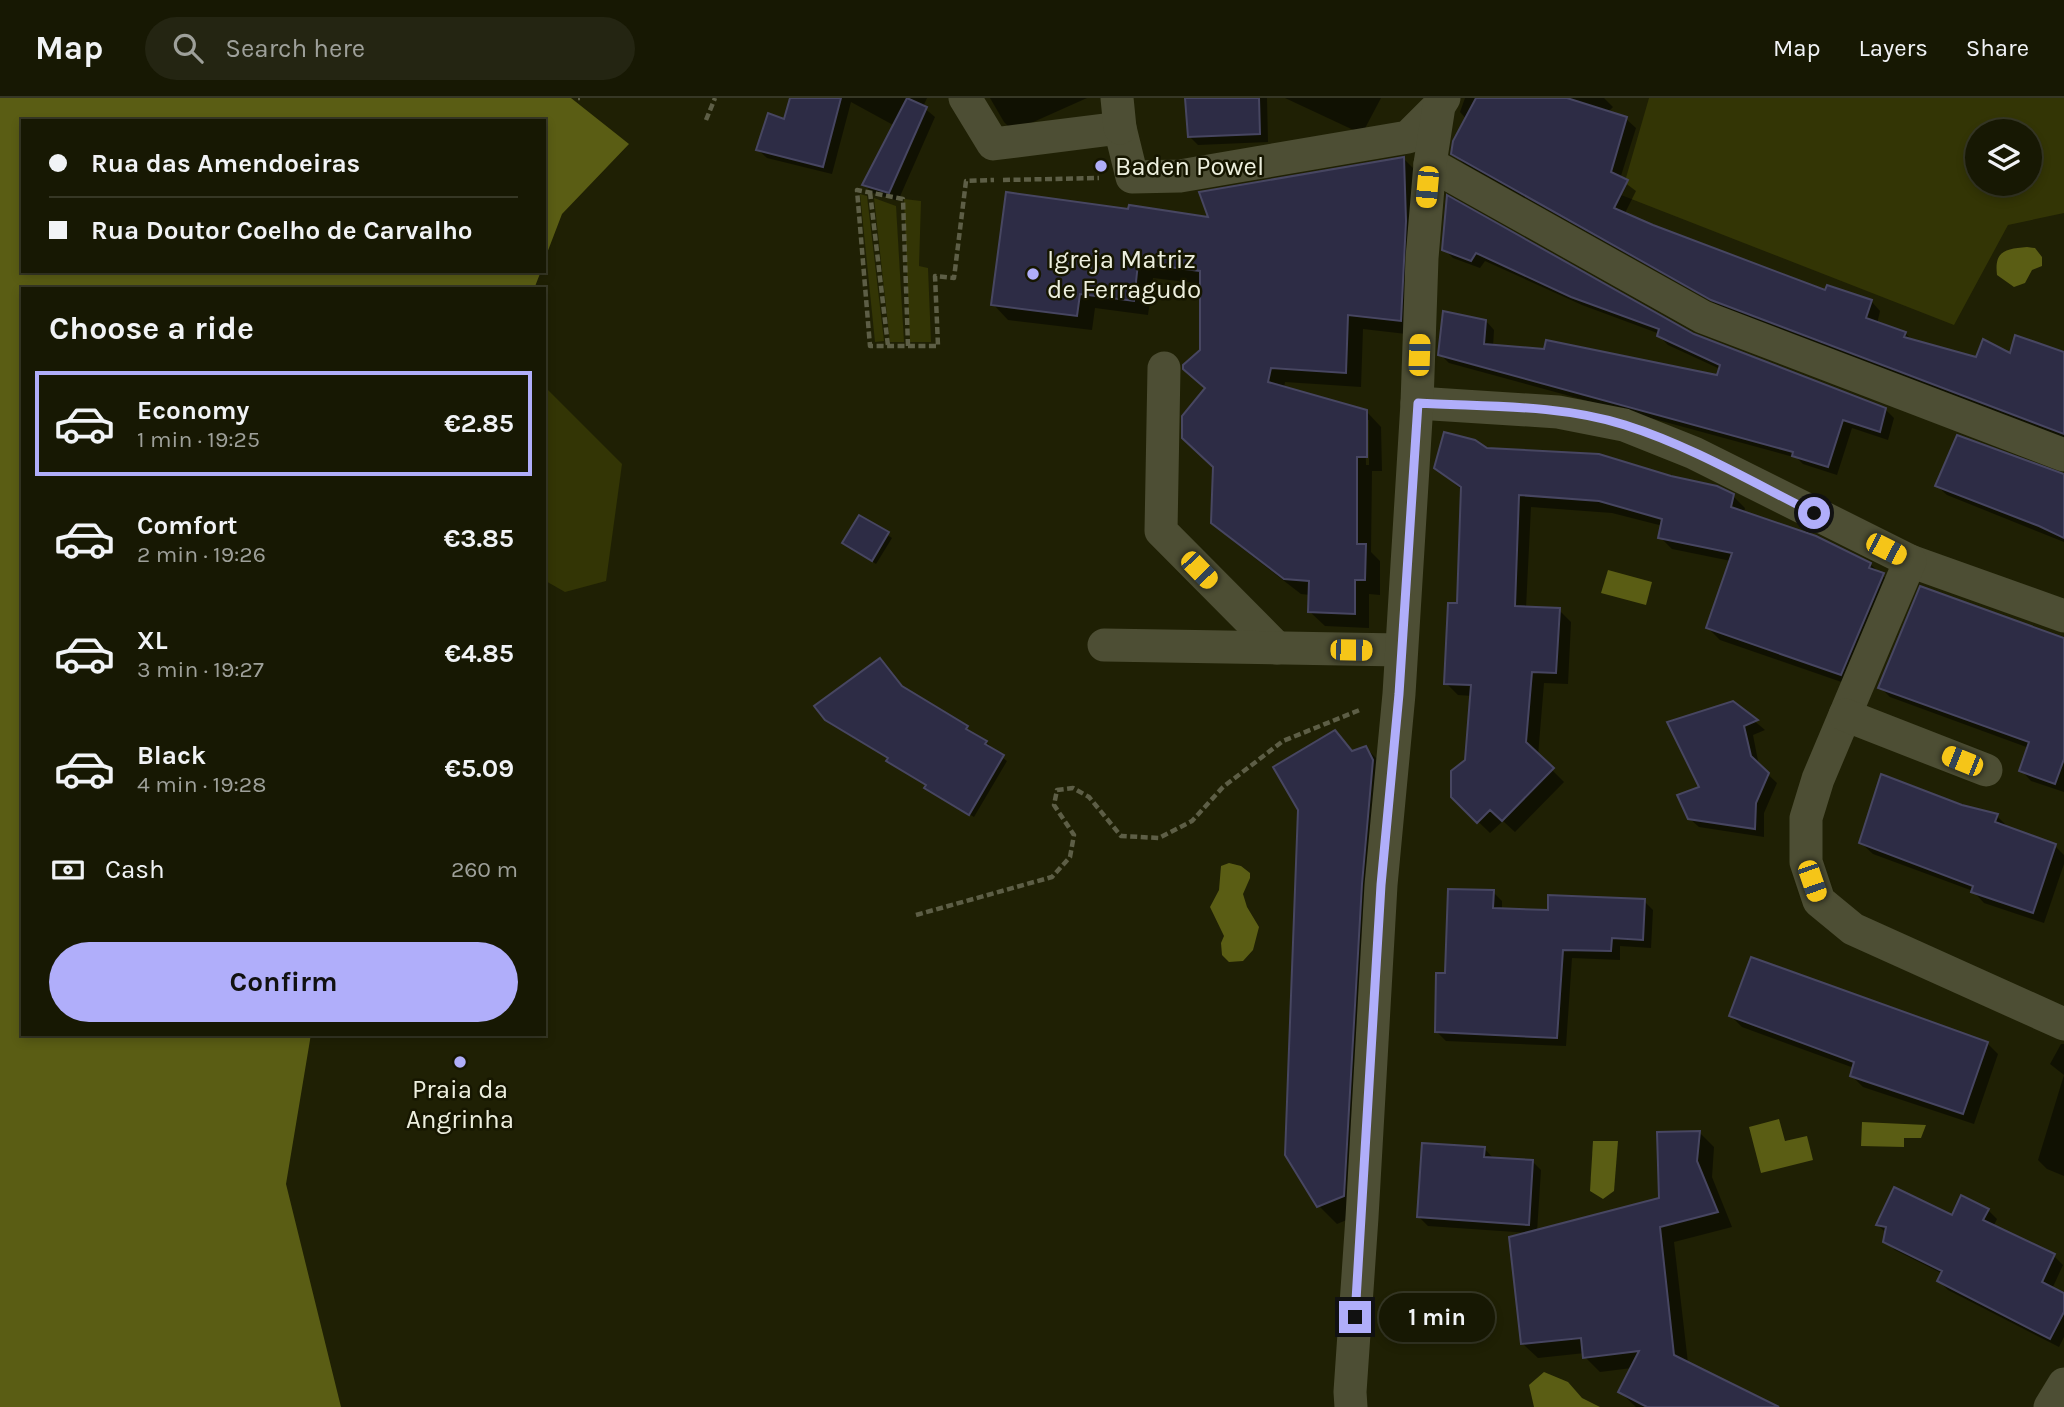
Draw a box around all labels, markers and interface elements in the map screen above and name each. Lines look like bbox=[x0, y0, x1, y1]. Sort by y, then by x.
search box bbox=[145, 17, 635, 80]
text: Map bbox=[35, 29, 103, 67]
icon: search bbox=[169, 29, 207, 67]
text: Search here bbox=[225, 33, 365, 64]
text: Map bbox=[1773, 34, 1821, 62]
text: Layers bbox=[1859, 34, 1928, 62]
text: Share bbox=[1966, 34, 2029, 62]
map controls bbox=[1965, 119, 2042, 196]
button: layers bbox=[1965, 119, 2042, 196]
text: Rua das Amendoeiras bbox=[91, 148, 360, 179]
place label: Baden Powel bbox=[1115, 151, 1264, 182]
marker: Baden Powel bbox=[1093, 158, 1109, 174]
car bbox=[1415, 165, 1440, 209]
text: Rua Doutor Coelho de Carvalho bbox=[91, 215, 473, 246]
place label: Igreja Matriz de Ferragudo bbox=[1047, 244, 1201, 305]
marker: Igreja Matriz de Ferragudo bbox=[1025, 266, 1041, 282]
text: Choose a ride bbox=[49, 310, 254, 347]
car bbox=[1408, 334, 1431, 376]
icon: car bbox=[53, 392, 116, 455]
text: Economy bbox=[137, 395, 249, 426]
text: €2.85 bbox=[444, 408, 514, 439]
text: 1 min · 19:25 bbox=[137, 426, 260, 453]
route start bbox=[1798, 497, 1830, 529]
icon: car bbox=[53, 507, 116, 570]
text: Comfort bbox=[137, 510, 238, 541]
text: €3.85 bbox=[444, 523, 514, 554]
car bbox=[1863, 530, 1910, 568]
text: 2 min · 19:26 bbox=[137, 541, 266, 568]
car bbox=[1177, 548, 1222, 592]
icon: car bbox=[53, 622, 116, 685]
text: XL bbox=[137, 625, 168, 656]
text: €4.85 bbox=[445, 638, 514, 669]
car bbox=[1330, 639, 1373, 661]
text: 3 min · 19:27 bbox=[137, 656, 264, 683]
icon: car bbox=[53, 737, 116, 800]
text: Black bbox=[137, 740, 206, 771]
car bbox=[1939, 743, 1986, 779]
text: €5.09 bbox=[445, 753, 514, 784]
text: 4 min · 19:28 bbox=[137, 771, 266, 798]
icon: cash bbox=[49, 851, 87, 889]
text: Cash bbox=[105, 854, 165, 885]
text: 260 m bbox=[451, 856, 518, 883]
car bbox=[1796, 858, 1829, 904]
button: Confirm bbox=[49, 942, 518, 1022]
marker: Praia da Angrinha bbox=[452, 1054, 468, 1070]
place label: Praia da Angrinha bbox=[406, 1074, 514, 1135]
callout: 1 min bbox=[1380, 1292, 1495, 1342]
route end bbox=[1339, 1301, 1371, 1333]
text: 1 min bbox=[1408, 1304, 1466, 1331]

